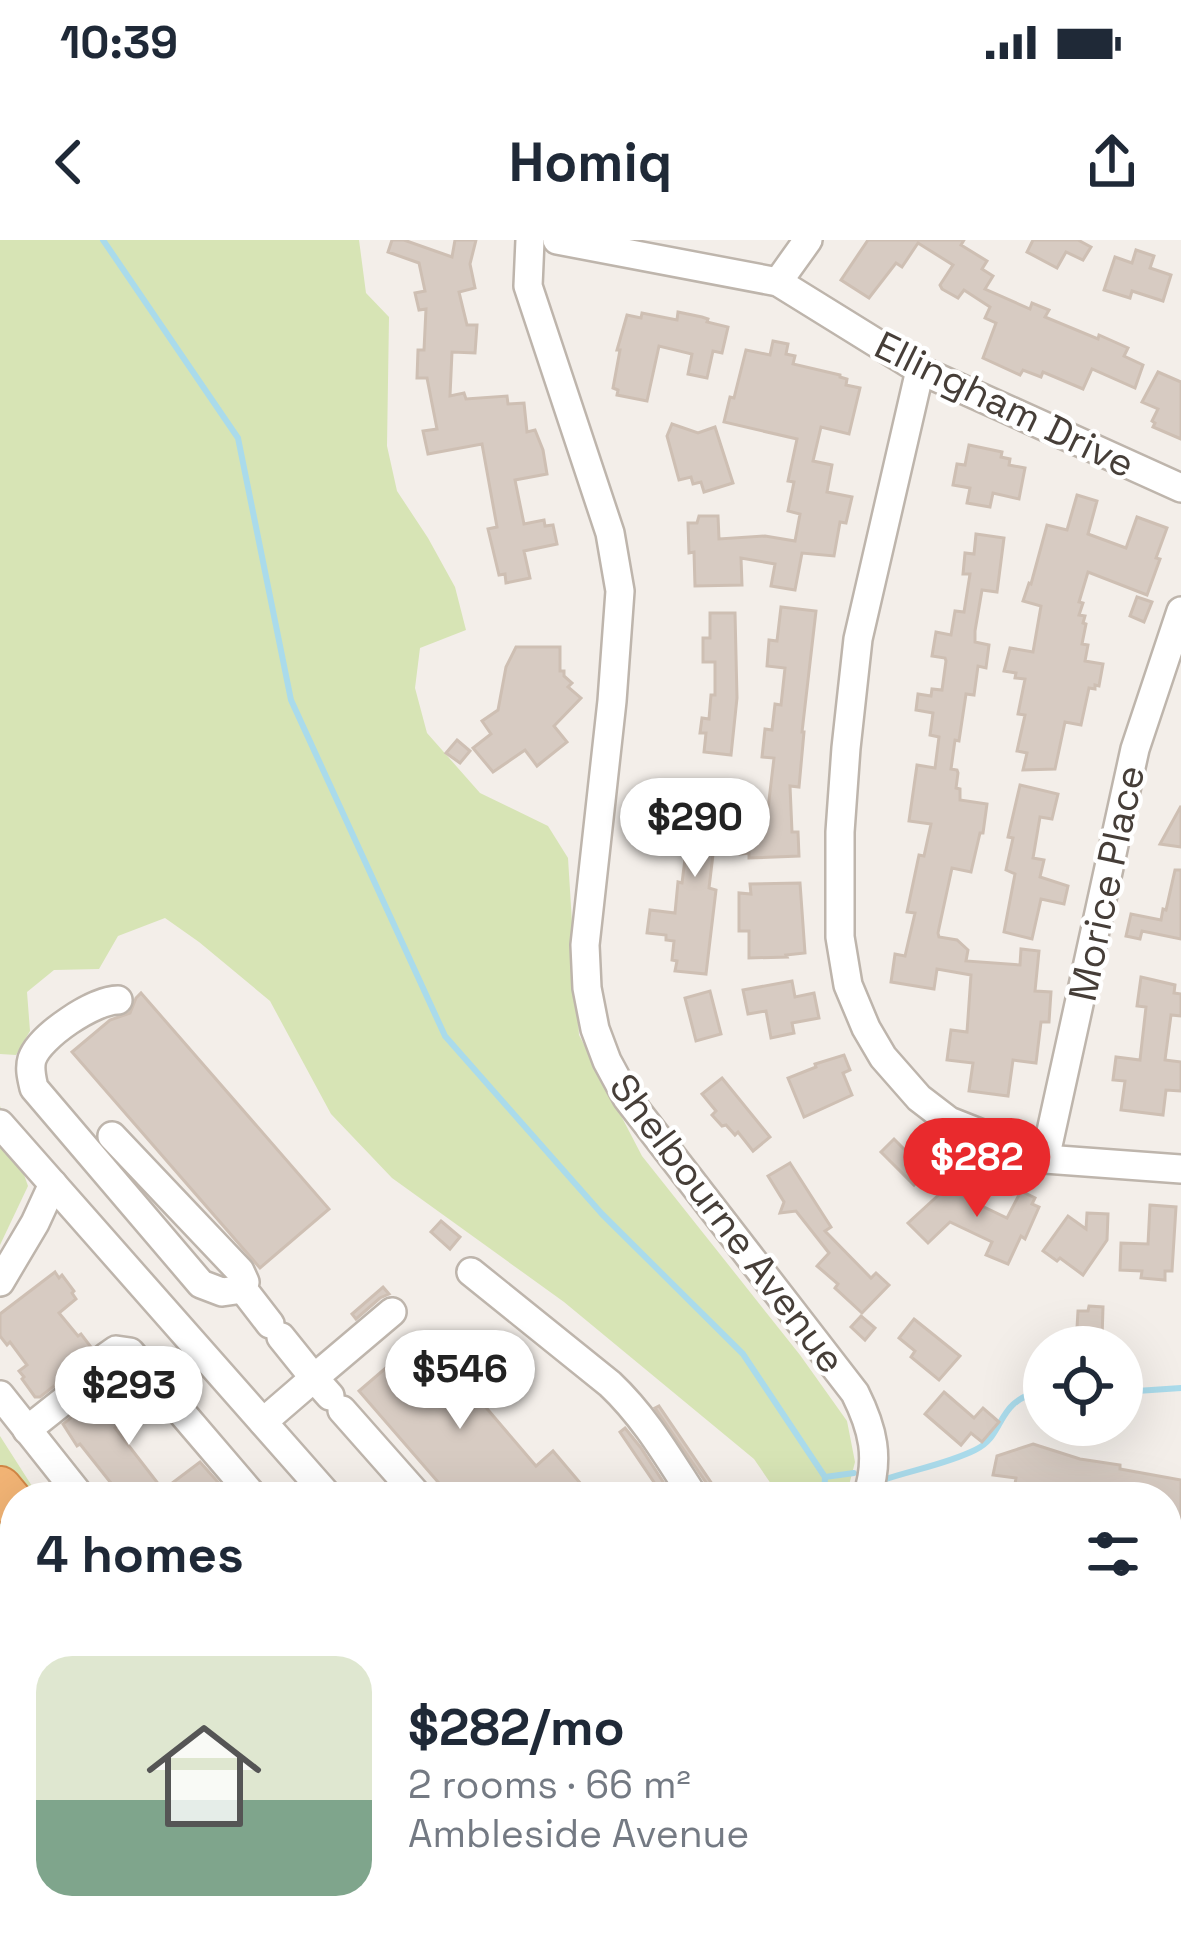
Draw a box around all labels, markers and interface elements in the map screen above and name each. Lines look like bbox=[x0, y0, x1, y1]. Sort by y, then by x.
text: 10:39 bbox=[60, 14, 178, 71]
text: Homiq bbox=[509, 128, 672, 197]
icon: back bbox=[36, 129, 102, 195]
icon: share bbox=[1079, 129, 1145, 195]
street label: Ellingham Drive bbox=[867, 320, 1143, 488]
street label: Morice Place bbox=[1058, 761, 1155, 1005]
pin: $290 bbox=[624, 778, 766, 880]
text: $290 bbox=[647, 792, 743, 841]
street label: Shelbourne Avenue bbox=[599, 1064, 856, 1383]
pin: $282 bbox=[906, 1118, 1048, 1220]
text: $282 bbox=[930, 1132, 1024, 1181]
map controls bbox=[1023, 1326, 1143, 1446]
button: locate bbox=[1023, 1326, 1143, 1446]
pin: $546 bbox=[389, 1330, 531, 1432]
text: $546 bbox=[412, 1344, 508, 1393]
pin: $293 bbox=[58, 1346, 200, 1448]
text: $293 bbox=[82, 1360, 176, 1409]
icon: filters bbox=[1080, 1521, 1146, 1587]
text: 4 homes bbox=[36, 1522, 244, 1587]
text: $282/mo bbox=[408, 1695, 625, 1760]
icon: home bbox=[132, 1704, 276, 1848]
text: 2 rooms · 66 m² bbox=[408, 1760, 691, 1809]
text: Ambleside Avenue bbox=[408, 1809, 749, 1858]

